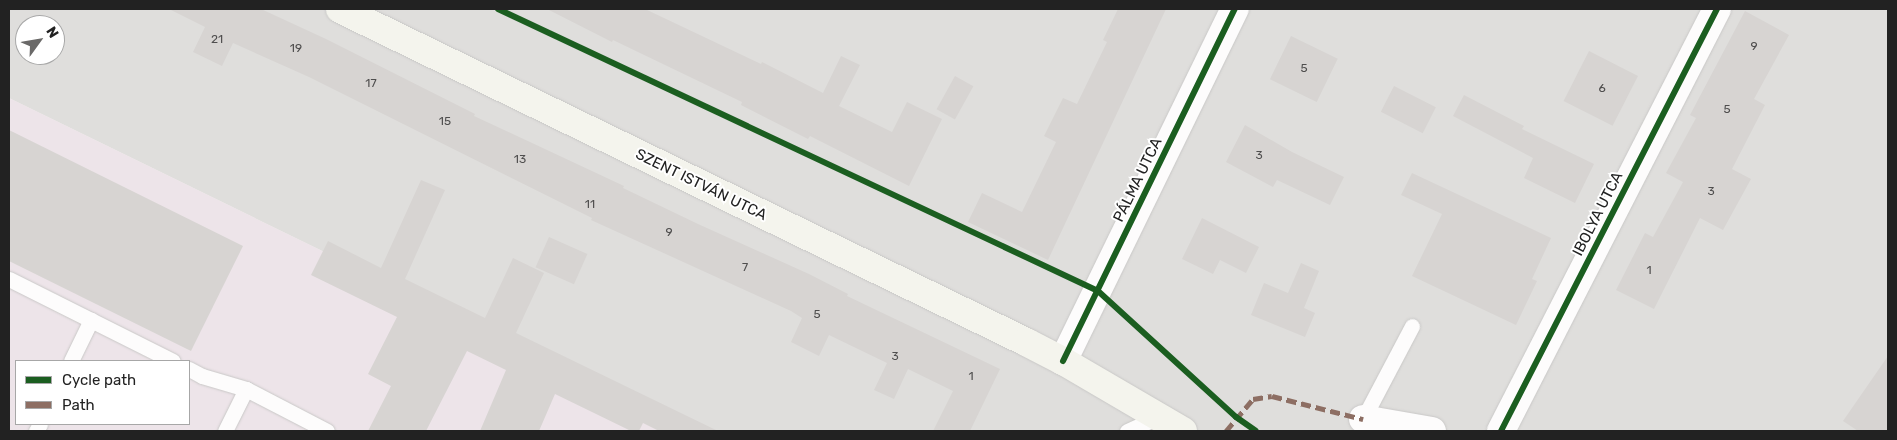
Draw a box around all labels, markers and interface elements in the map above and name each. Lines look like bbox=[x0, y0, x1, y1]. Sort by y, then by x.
north arrow bbox=[15, 15, 65, 65]
text: N bbox=[42, 24, 62, 41]
house number: 21 bbox=[211, 33, 223, 47]
house number: 9 bbox=[1750, 40, 1758, 54]
house number: 19 bbox=[290, 42, 302, 56]
house number: 5 bbox=[1300, 62, 1308, 76]
house number: 17 bbox=[365, 77, 377, 91]
house number: 6 bbox=[1598, 82, 1606, 96]
house number: 5 bbox=[1723, 103, 1731, 117]
house number: 15 bbox=[439, 115, 451, 129]
street label: PÁLMA UTCA bbox=[1110, 135, 1166, 225]
street label: SZENT ISTVÁN UTCA bbox=[632, 145, 770, 225]
house number: 3 bbox=[1255, 149, 1263, 163]
house number: 13 bbox=[514, 153, 526, 167]
street label: IBOLYA UTCA bbox=[1569, 169, 1627, 259]
house number: 3 bbox=[1707, 185, 1715, 199]
house number: 11 bbox=[585, 198, 595, 212]
house number: 9 bbox=[665, 226, 673, 240]
house number: 7 bbox=[742, 261, 748, 275]
house number: 1 bbox=[1646, 264, 1652, 278]
house number: 5 bbox=[813, 308, 821, 322]
house number: 3 bbox=[891, 350, 899, 364]
legend bbox=[15, 360, 190, 425]
house number: 1 bbox=[968, 370, 974, 384]
text: Cycle path bbox=[62, 371, 136, 389]
text: Path bbox=[62, 396, 95, 414]

